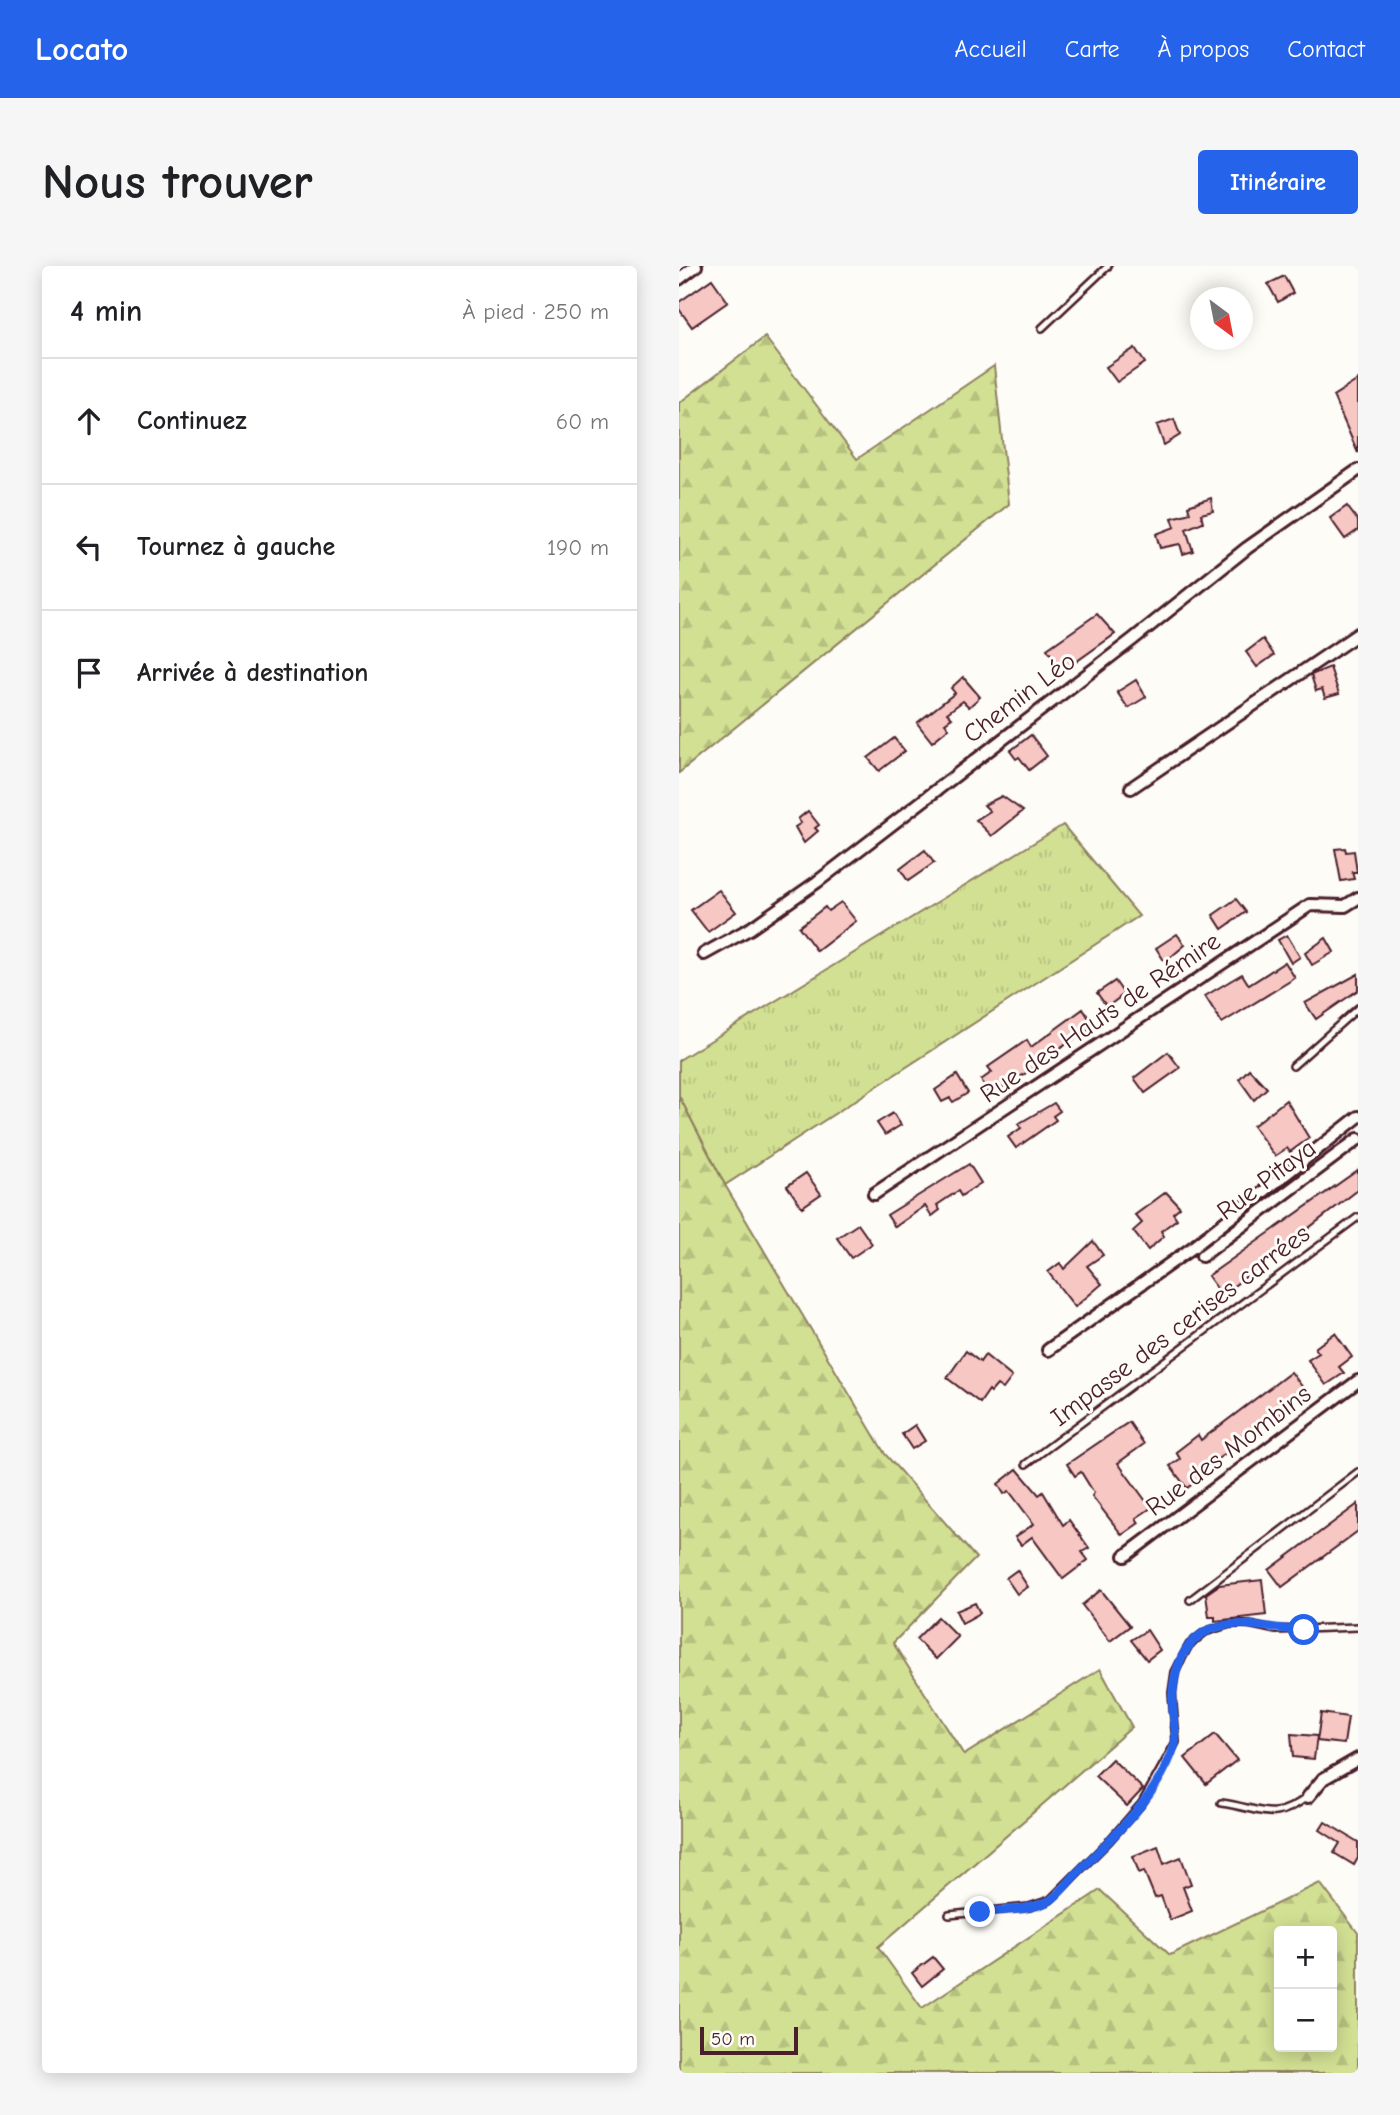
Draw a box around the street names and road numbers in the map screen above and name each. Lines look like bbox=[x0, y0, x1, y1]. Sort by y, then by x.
street label: Chemin Léo bbox=[958, 646, 1082, 750]
street label: Rue des Hauts de Rémire bbox=[975, 926, 1226, 1109]
street label: Rue Pitaya bbox=[1211, 1133, 1322, 1227]
street label: Impasse des cerises carrées bbox=[1045, 1219, 1316, 1433]
street label: Rue des Mombins bbox=[1140, 1379, 1317, 1523]

